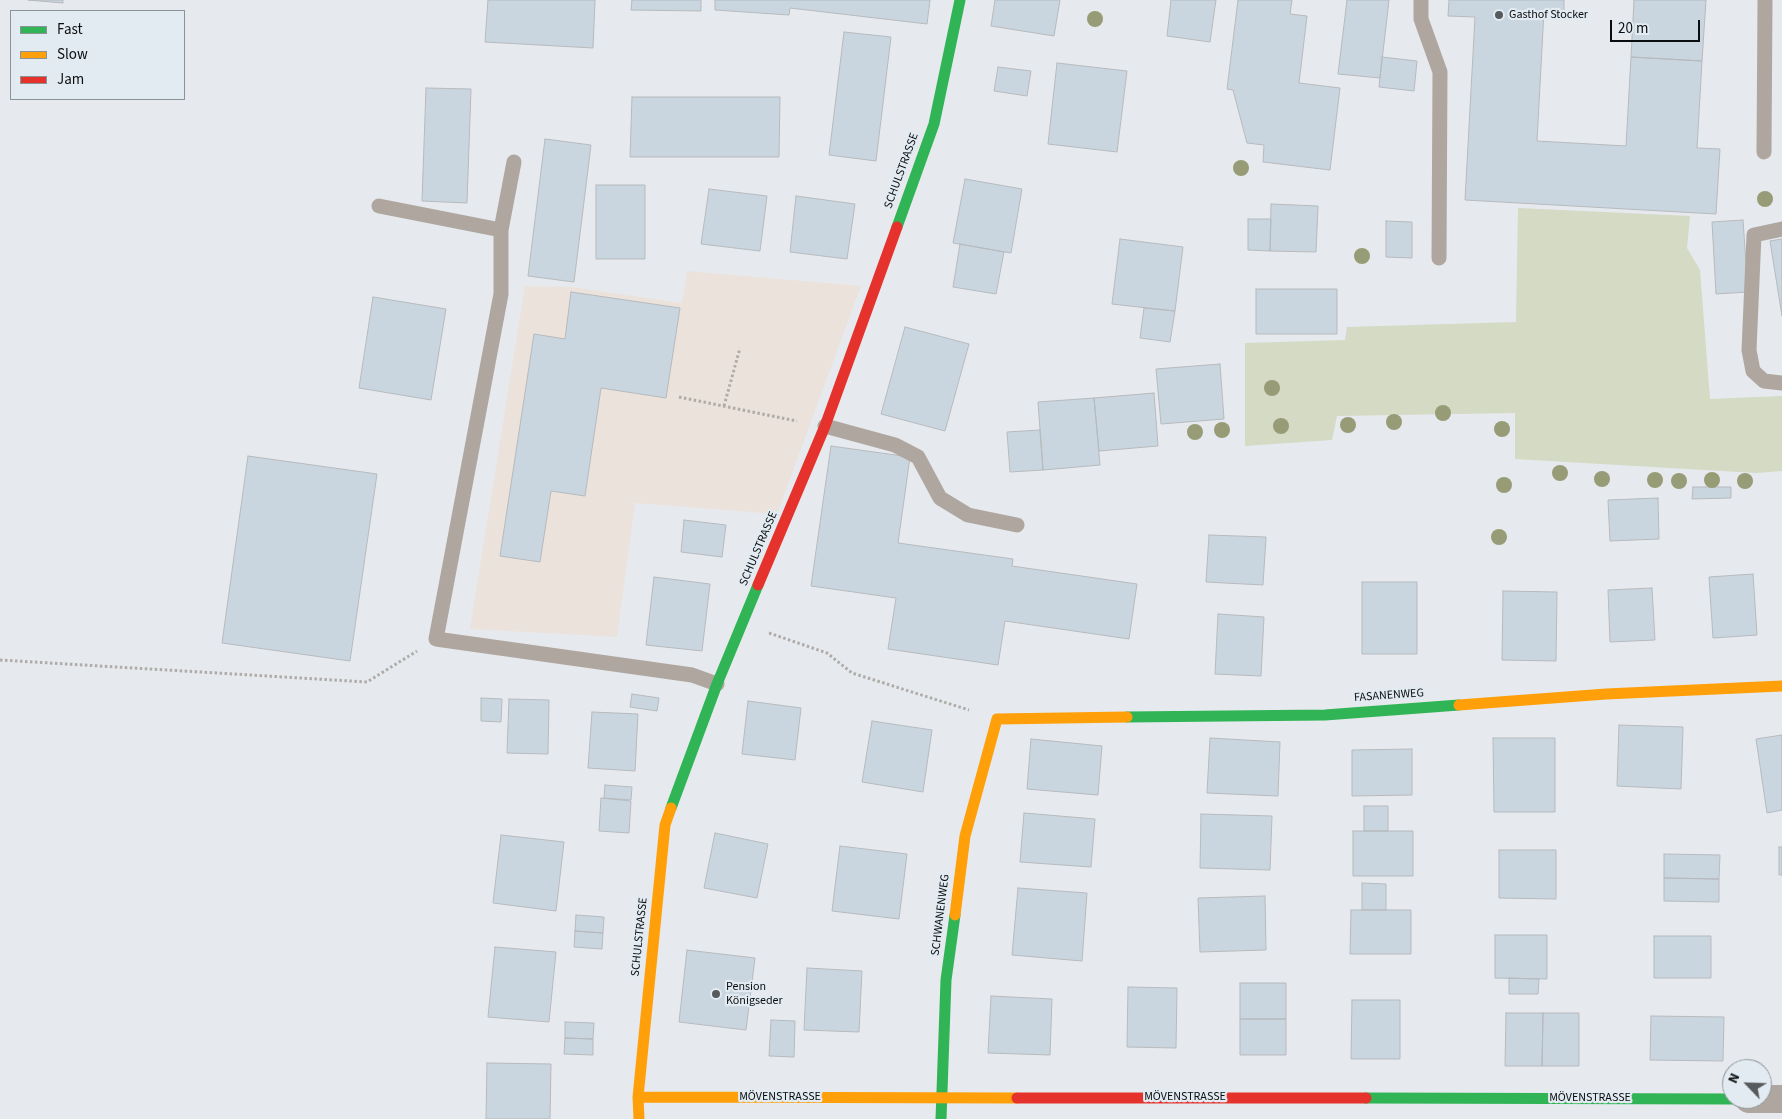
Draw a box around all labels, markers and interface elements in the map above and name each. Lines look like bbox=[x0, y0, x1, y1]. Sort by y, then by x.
place label: Gasthof Stocker bbox=[1509, 8, 1588, 22]
marker: Gasthof Stocker bbox=[1493, 9, 1505, 21]
legend bbox=[10, 10, 185, 100]
scale bar bbox=[1612, 10, 1702, 42]
text: 20 m bbox=[1618, 18, 1648, 39]
text: Fast bbox=[57, 19, 83, 40]
text: Slow bbox=[57, 44, 88, 65]
text: Jam bbox=[57, 69, 84, 90]
street label: SCHULSTRASSE bbox=[882, 131, 922, 211]
street label: SCHULSTRASSE bbox=[737, 510, 781, 588]
street label: FASANENWEG bbox=[1354, 686, 1424, 706]
street label: SCHWANENWEG bbox=[929, 873, 953, 957]
street label: SCHULSTRASSE bbox=[629, 897, 651, 977]
place label: Pension Königseder bbox=[726, 980, 783, 1008]
marker: Pension Königseder bbox=[710, 988, 722, 1000]
north arrow bbox=[1722, 1059, 1772, 1109]
text: N bbox=[1723, 1070, 1745, 1087]
street label: MÖVENSTRASSE bbox=[739, 1090, 821, 1104]
street label: MÖVENSTRASSE bbox=[1144, 1090, 1226, 1104]
street label: MÖVENSTRASSE bbox=[1549, 1091, 1631, 1105]

